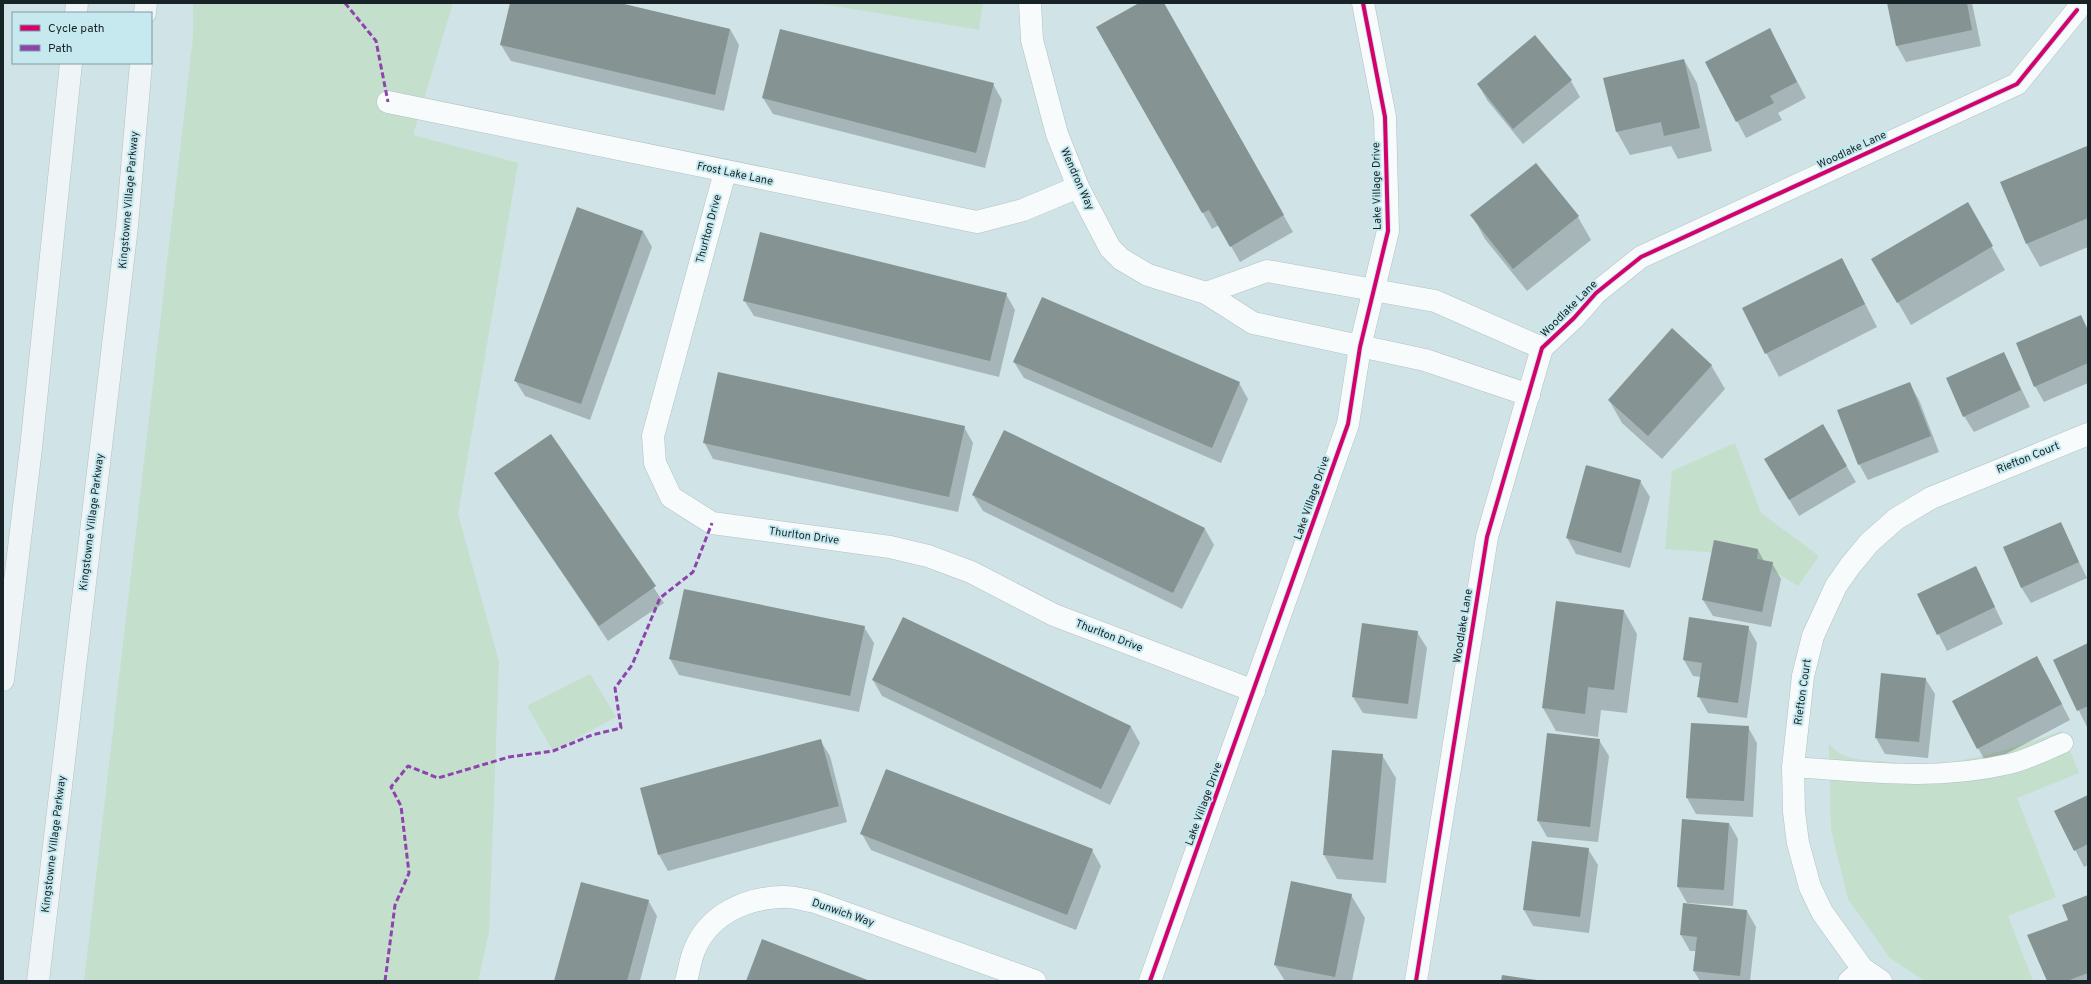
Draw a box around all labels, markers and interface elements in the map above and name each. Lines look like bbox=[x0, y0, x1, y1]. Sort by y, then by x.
legend bbox=[12, 12, 152, 64]
text: Cycle path bbox=[48, 21, 105, 37]
text: Path bbox=[48, 41, 73, 57]
street label: Woodlake Lane bbox=[1815, 128, 1889, 172]
street label: Kingstowne Village Parkway bbox=[116, 130, 142, 269]
street label: Lake Village Drive bbox=[1369, 142, 1385, 230]
street label: Wendron Way bbox=[1057, 146, 1097, 213]
street label: Frost Lake Lane bbox=[696, 159, 774, 189]
street label: Thurlton Drive bbox=[693, 193, 725, 265]
street label: Woodlake Lane bbox=[1538, 278, 1600, 340]
street label: Riefton Court bbox=[1994, 439, 2062, 477]
street label: Kingstowne Village Parkway bbox=[77, 452, 107, 591]
street label: Lake Village Drive bbox=[1291, 454, 1333, 542]
street label: Thurlton Drive bbox=[768, 524, 840, 548]
street label: Woodlake Lane bbox=[1450, 588, 1476, 664]
street label: Thurlton Drive bbox=[1073, 617, 1145, 655]
street label: Riefton Court bbox=[1791, 658, 1815, 726]
street label: Lake Village Drive bbox=[1182, 760, 1226, 848]
street label: Kingstowne Village Parkway bbox=[39, 774, 69, 913]
street label: Dunwich Way bbox=[810, 896, 876, 930]

